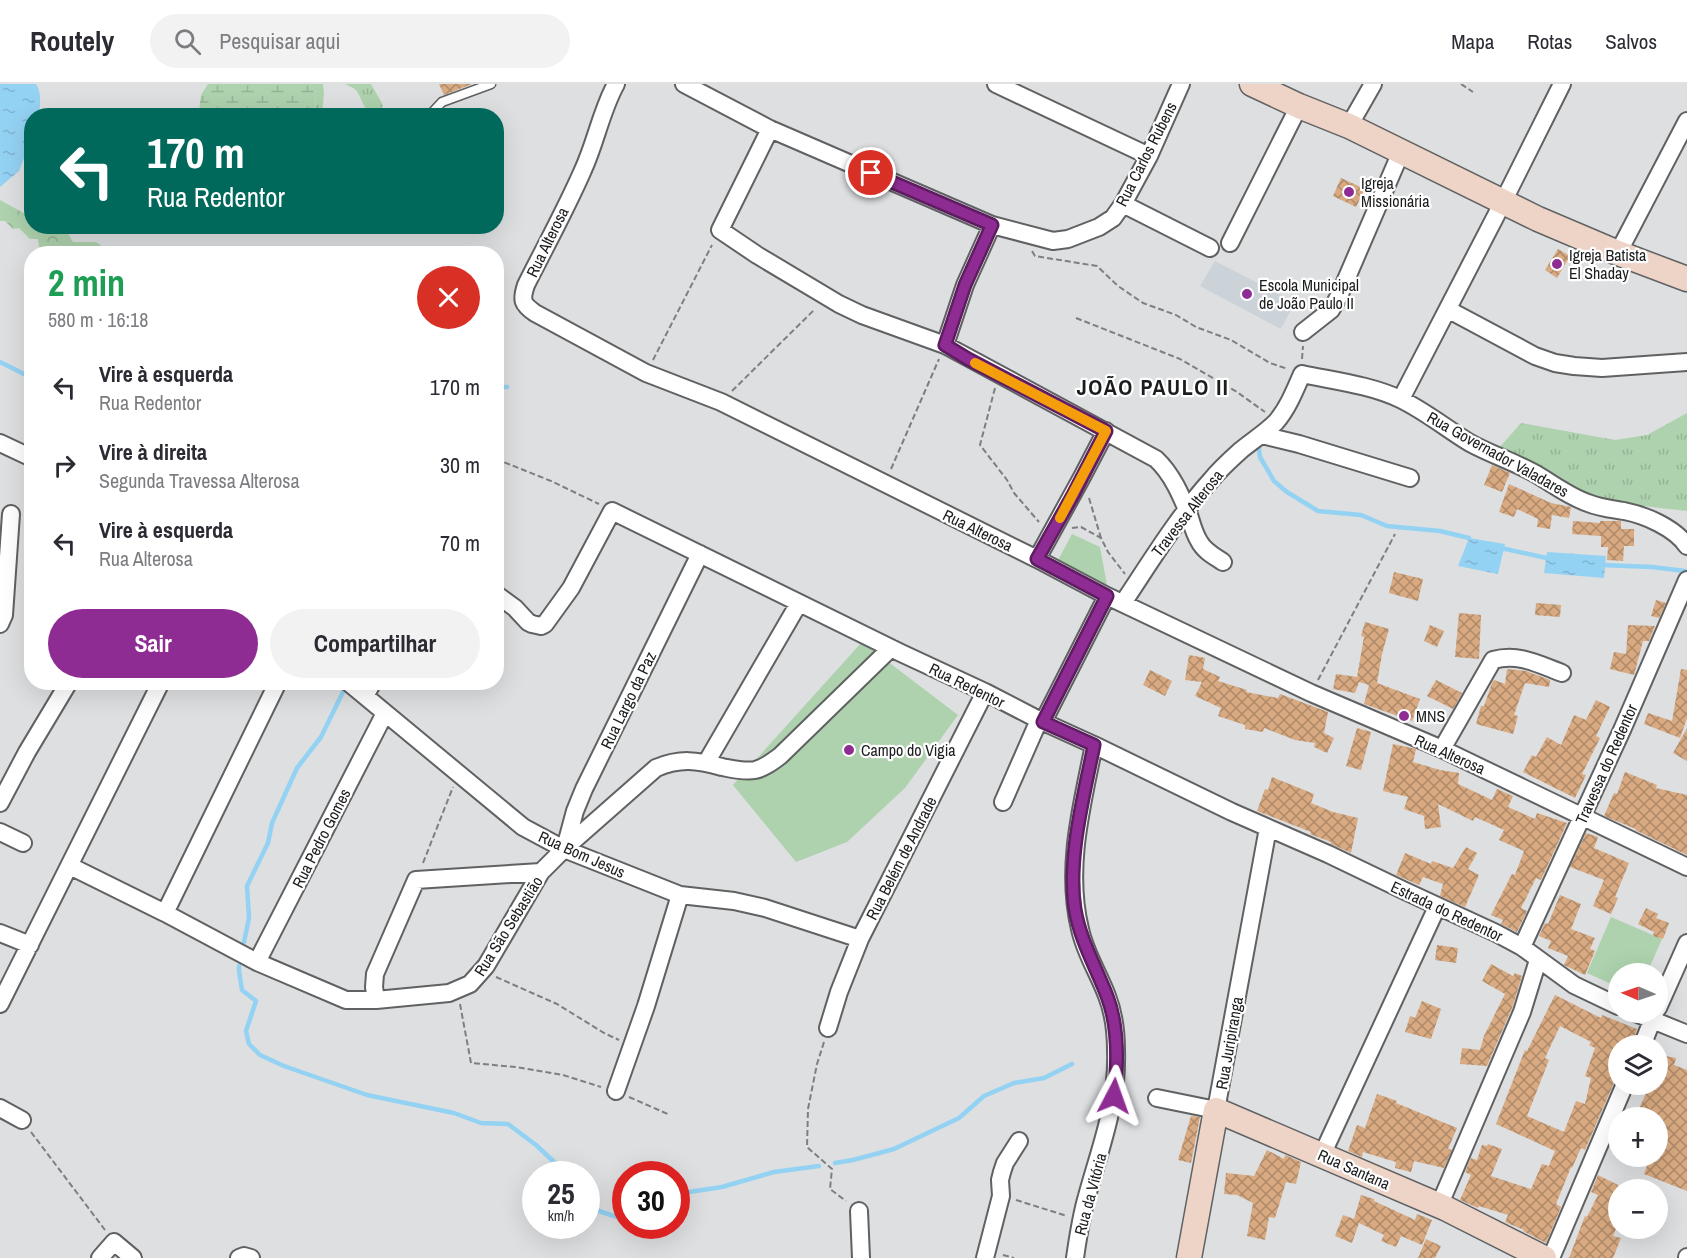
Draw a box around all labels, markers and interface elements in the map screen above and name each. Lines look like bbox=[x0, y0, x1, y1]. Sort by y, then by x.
search box bbox=[150, 14, 570, 68]
text: Routely bbox=[30, 22, 114, 60]
icon: search bbox=[171, 25, 204, 58]
text: Pesquisar aqui bbox=[219, 26, 341, 56]
text: Mapa bbox=[1451, 27, 1494, 56]
text: Rotas bbox=[1527, 27, 1572, 56]
text: Salvos bbox=[1605, 27, 1657, 56]
street label: Rua Carlos Rubens bbox=[1110, 98, 1182, 210]
text: 170 m bbox=[147, 125, 245, 181]
icon: left bbox=[48, 132, 126, 210]
pin bbox=[845, 147, 896, 198]
icon: arrive bbox=[854, 156, 887, 189]
place label: Igreja Missionária bbox=[1361, 172, 1430, 212]
text: Rua Redentor bbox=[147, 179, 285, 215]
marker: Igreja Missionária bbox=[1342, 185, 1356, 199]
street label: Rua Alterosa bbox=[521, 203, 574, 281]
place label: Igreja Batista El Shaday bbox=[1569, 244, 1647, 284]
marker: Igreja Batista El Shaday bbox=[1550, 257, 1564, 271]
text: 2 min bbox=[48, 259, 125, 307]
button: close bbox=[417, 266, 480, 329]
place label: Escola Municipal de João Paulo II bbox=[1259, 274, 1359, 314]
marker: Escola Municipal de João Paulo II bbox=[1240, 287, 1254, 301]
text: 580 m · 16:18 bbox=[48, 306, 148, 333]
text: Vire à esquerda bbox=[99, 359, 233, 389]
icon: left bbox=[48, 371, 81, 404]
text: 170 m bbox=[430, 372, 480, 402]
district label: JOÃO PAULO II bbox=[1077, 372, 1229, 402]
text: Rua Redentor bbox=[99, 389, 201, 416]
street label: Rua Governador Valadares bbox=[1423, 406, 1573, 502]
text: Vire à direita bbox=[99, 437, 207, 467]
icon: right bbox=[48, 449, 81, 482]
text: 30 m bbox=[440, 450, 480, 480]
street label: Travessa Alterosa bbox=[1146, 464, 1228, 561]
text: Segunda Travessa Alterosa bbox=[99, 467, 300, 494]
street label: Rua Alterosa bbox=[939, 504, 1017, 557]
text: Vire à esquerda bbox=[99, 515, 233, 545]
icon: left bbox=[48, 527, 81, 560]
text: 70 m bbox=[440, 528, 480, 558]
text: Rua Alterosa bbox=[99, 545, 193, 572]
button: Sair bbox=[48, 609, 258, 678]
button: Compartilhar bbox=[270, 609, 480, 678]
street label: Rua Largo da Paz bbox=[595, 647, 661, 752]
street label: Rua Redentor bbox=[925, 657, 1009, 713]
street label: Travessa do Redentor bbox=[1570, 700, 1643, 828]
place label: MNS bbox=[1416, 705, 1445, 727]
marker: MNS bbox=[1397, 709, 1411, 723]
street label: Rua Alterosa bbox=[1411, 729, 1489, 780]
place label: Campo do Vigia bbox=[861, 739, 956, 761]
marker: Campo do Vigia bbox=[842, 743, 856, 757]
street label: Rua Pedro Gomes bbox=[287, 785, 355, 891]
street label: Rua Belém de Andrade bbox=[860, 793, 942, 923]
street label: Rua Bom Jesus bbox=[535, 825, 629, 883]
street label: Rua São Sebastião bbox=[469, 872, 547, 980]
street label: Estrada do Redentor bbox=[1387, 875, 1507, 947]
north arrow bbox=[1608, 963, 1668, 1023]
map controls bbox=[1608, 963, 1668, 1239]
street label: Rua Juripiranga bbox=[1210, 994, 1248, 1091]
button: layers bbox=[1608, 1035, 1668, 1095]
position arrow bbox=[1082, 1064, 1146, 1128]
button: + bbox=[1608, 1107, 1668, 1167]
street label: Rua Santana bbox=[1315, 1143, 1394, 1195]
street label: Rua da Vitória bbox=[1068, 1150, 1112, 1238]
speed limit sign: 30 bbox=[612, 1161, 690, 1239]
text: 25 bbox=[547, 1173, 575, 1213]
button: − bbox=[1608, 1179, 1668, 1239]
text: km/h bbox=[548, 1205, 574, 1226]

